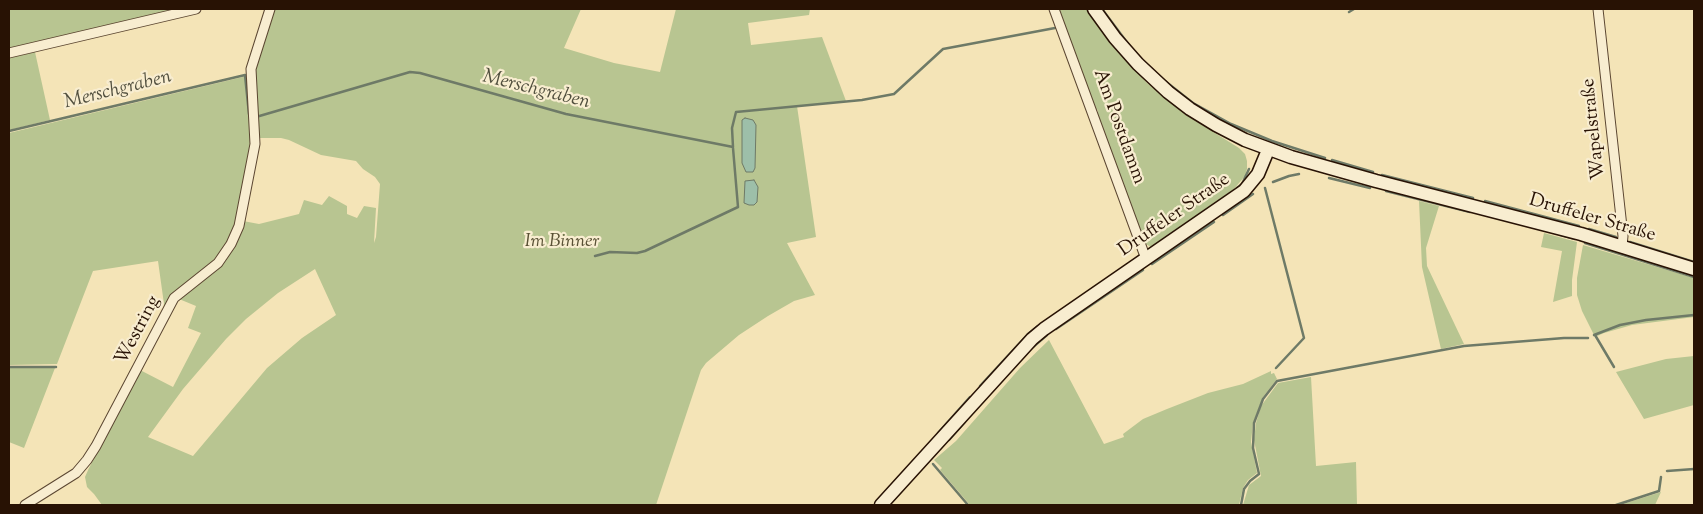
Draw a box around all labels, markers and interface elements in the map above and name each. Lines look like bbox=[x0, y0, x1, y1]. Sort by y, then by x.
water label: Merschgraben bbox=[62, 66, 174, 116]
water label: Merschgraben bbox=[480, 66, 592, 116]
street label: Am Postdamm bbox=[1087, 67, 1149, 187]
street label: Wapelstraße bbox=[1578, 77, 1612, 181]
street label: Druffeler Straße bbox=[1115, 169, 1235, 263]
street label: Druffeler Straße bbox=[1526, 190, 1658, 248]
park label: Im Binner bbox=[525, 232, 599, 254]
street label: Westring bbox=[111, 293, 167, 369]

